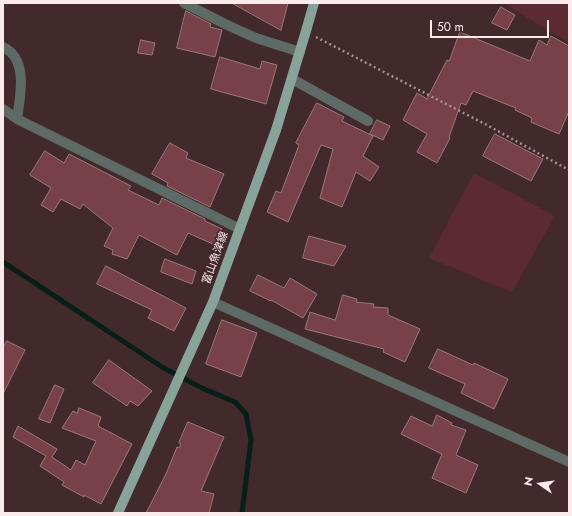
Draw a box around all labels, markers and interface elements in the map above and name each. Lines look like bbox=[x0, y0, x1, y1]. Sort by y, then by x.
scale bar bbox=[432, 12, 551, 38]
text: 50 m bbox=[437, 18, 464, 36]
street label: 富山魚津線 bbox=[200, 230, 232, 286]
north arrow bbox=[520, 464, 560, 504]
text: N bbox=[520, 475, 537, 487]

